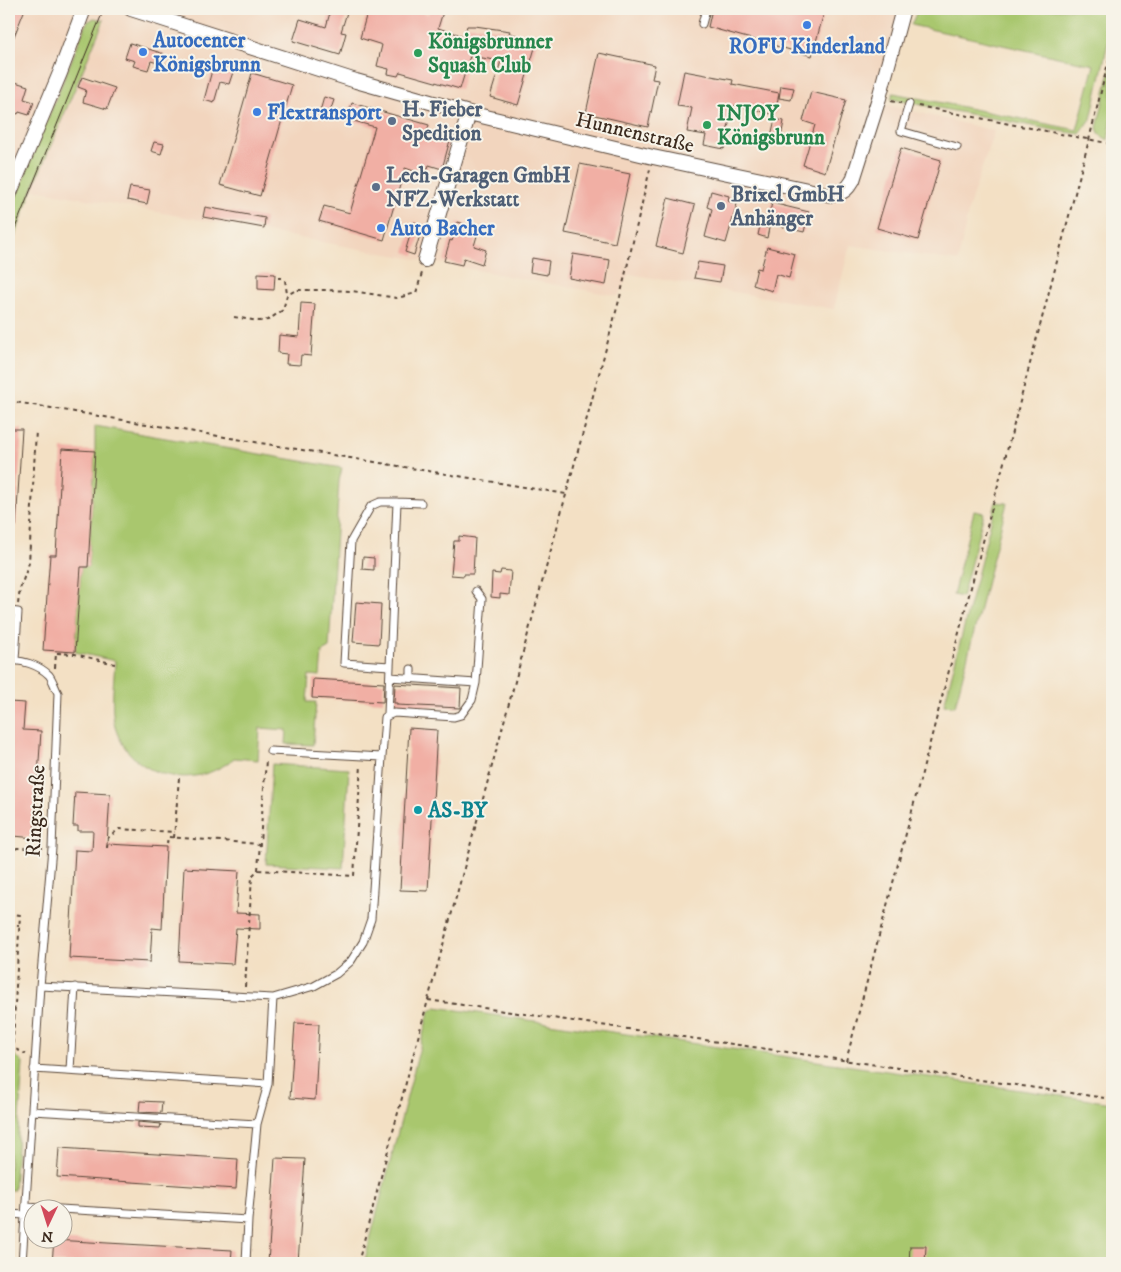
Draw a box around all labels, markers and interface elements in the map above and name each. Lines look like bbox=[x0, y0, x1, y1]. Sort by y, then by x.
marker: ROFU Kinderland bbox=[801, 19, 813, 31]
place label: Autocenter Königsbrunn bbox=[152, 28, 262, 78]
place label: Königsbrunner Squash Club bbox=[428, 29, 554, 79]
place label: ROFU Kinderland bbox=[729, 34, 886, 60]
marker: Autocenter Königsbrunn bbox=[137, 46, 149, 58]
marker: Königsbrunner Squash Club bbox=[412, 47, 424, 59]
place label: H. Fieber Spedition bbox=[402, 97, 484, 147]
place label: Flextransport bbox=[267, 100, 382, 126]
place label: INJOY Königsbrunn bbox=[717, 101, 826, 151]
marker: Flextransport bbox=[251, 106, 263, 118]
street label: Hunnenstraße bbox=[573, 107, 697, 159]
marker: H. Fieber Spedition bbox=[386, 115, 398, 127]
marker: INJOY Königsbrunn bbox=[701, 119, 713, 131]
place label: Lech-Garagen GmbH NFZ-Werkstatt bbox=[386, 163, 571, 213]
marker: Lech-Garagen GmbH NFZ-Werkstatt bbox=[370, 181, 382, 193]
place label: Brixel GmbH Anhänger bbox=[730, 182, 845, 232]
marker: Brixel GmbH Anhänger bbox=[715, 200, 727, 212]
place label: Auto Bacher bbox=[390, 216, 496, 242]
marker: Auto Bacher bbox=[375, 222, 387, 234]
street label: Ringstraße bbox=[21, 764, 51, 858]
place label: AS-BY bbox=[427, 798, 488, 824]
marker: AS-BY bbox=[412, 804, 424, 816]
north arrow bbox=[22, 1200, 72, 1250]
text: N bbox=[40, 1227, 54, 1245]

